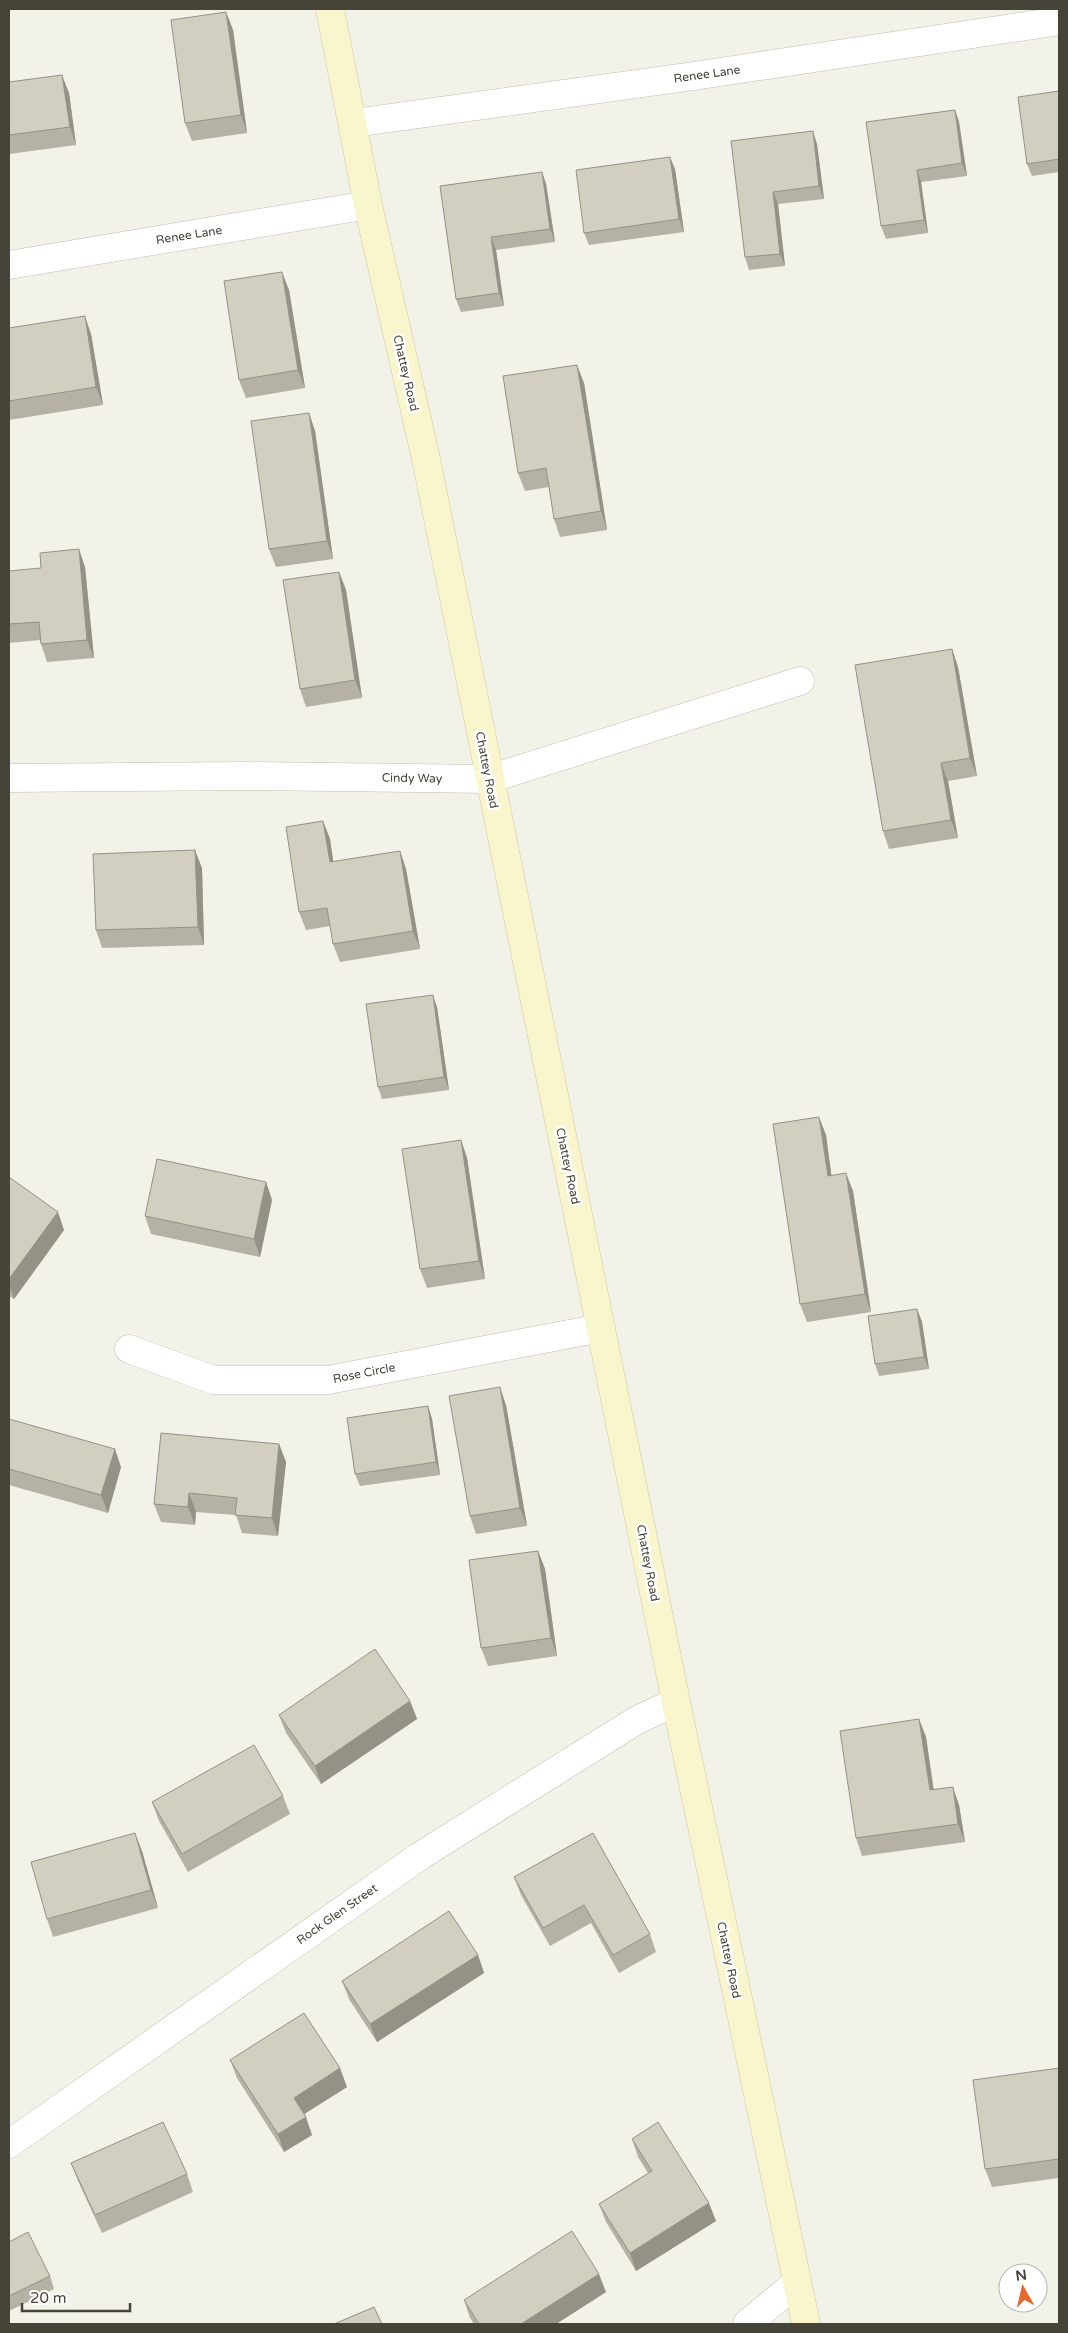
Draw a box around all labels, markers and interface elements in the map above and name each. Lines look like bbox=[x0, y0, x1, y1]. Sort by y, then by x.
street label: Renee Lane bbox=[673, 62, 741, 86]
street label: Renee Lane bbox=[155, 223, 223, 247]
street label: Chattey Road bbox=[390, 334, 422, 412]
street label: Chattey Road bbox=[473, 730, 501, 810]
street label: Cindy Way bbox=[382, 770, 443, 786]
street label: Chattey Road bbox=[553, 1126, 583, 1206]
street label: Rose Circle bbox=[332, 1360, 397, 1386]
street label: Chattey Road bbox=[634, 1523, 662, 1603]
street label: Rock Glen Street bbox=[294, 1881, 380, 1947]
street label: Chattey Road bbox=[714, 1920, 744, 2000]
north arrow bbox=[998, 2263, 1048, 2313]
text: N bbox=[1015, 2266, 1028, 2285]
scale bar bbox=[22, 2280, 130, 2312]
text: 20 m bbox=[30, 2289, 67, 2307]

